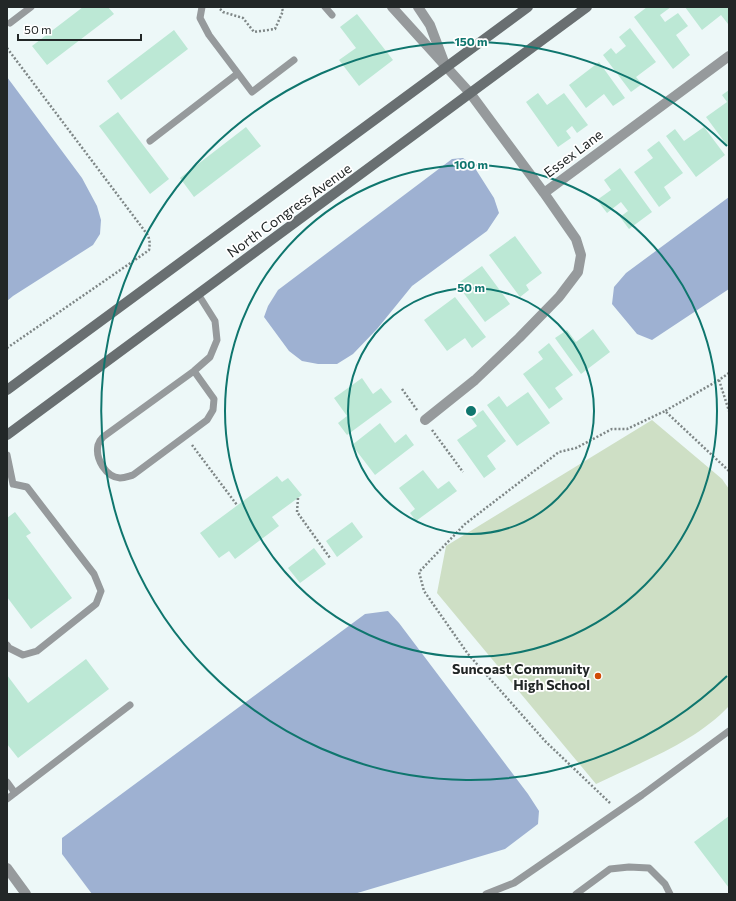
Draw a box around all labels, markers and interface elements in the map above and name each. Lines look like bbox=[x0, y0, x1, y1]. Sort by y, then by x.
scale bar bbox=[18, 16, 141, 42]
text: 50 m bbox=[24, 22, 52, 36]
text: 150 m bbox=[454, 34, 488, 48]
street label: Essex Lane bbox=[540, 125, 606, 181]
text: 100 m bbox=[454, 157, 488, 171]
street label: North Congress Avenue bbox=[224, 159, 354, 261]
text: 50 m bbox=[457, 280, 485, 294]
centre of rings bbox=[464, 404, 478, 418]
place label: Suncoast Community High School bbox=[452, 660, 590, 693]
marker: Suncoast Community High School bbox=[593, 671, 603, 681]

